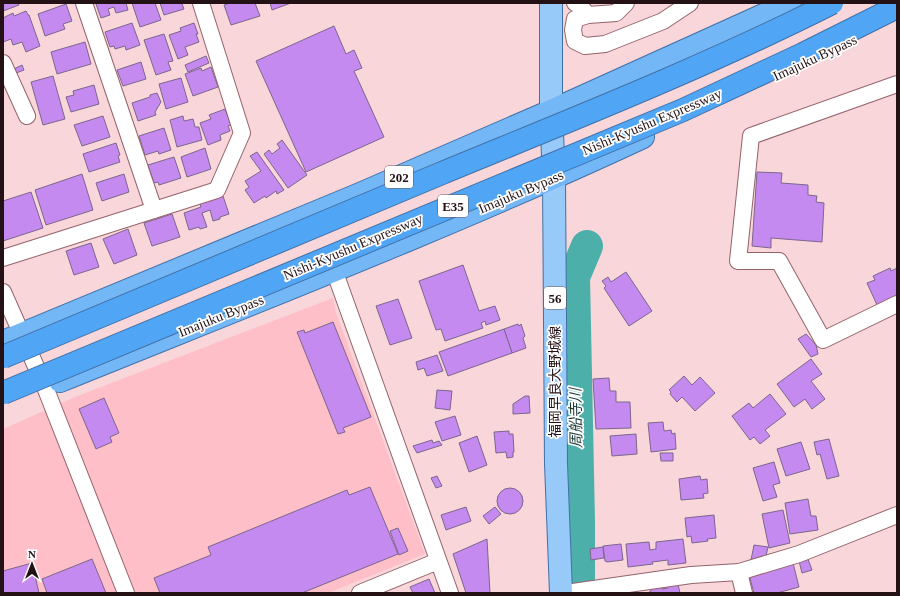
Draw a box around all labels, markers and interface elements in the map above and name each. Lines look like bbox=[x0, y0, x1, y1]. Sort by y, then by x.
street label: Imajuku Bypass bbox=[771, 32, 859, 84]
street label: Nishi-Kyushu Expressway bbox=[580, 86, 724, 158]
road number: 202 bbox=[385, 166, 413, 188]
street label: Imajuku Bypass bbox=[476, 167, 566, 217]
road number: E35 bbox=[438, 195, 468, 217]
street label: Nishi-Kyushu Expressway bbox=[281, 211, 425, 283]
road number: 56 bbox=[544, 287, 566, 309]
street label: Imajuku Bypass bbox=[176, 292, 266, 340]
street label: 福岡早良大野城線 bbox=[548, 326, 563, 438]
water label: 周船寺川 bbox=[567, 386, 585, 448]
north arrow bbox=[12, 544, 52, 584]
text: N bbox=[28, 548, 36, 560]

